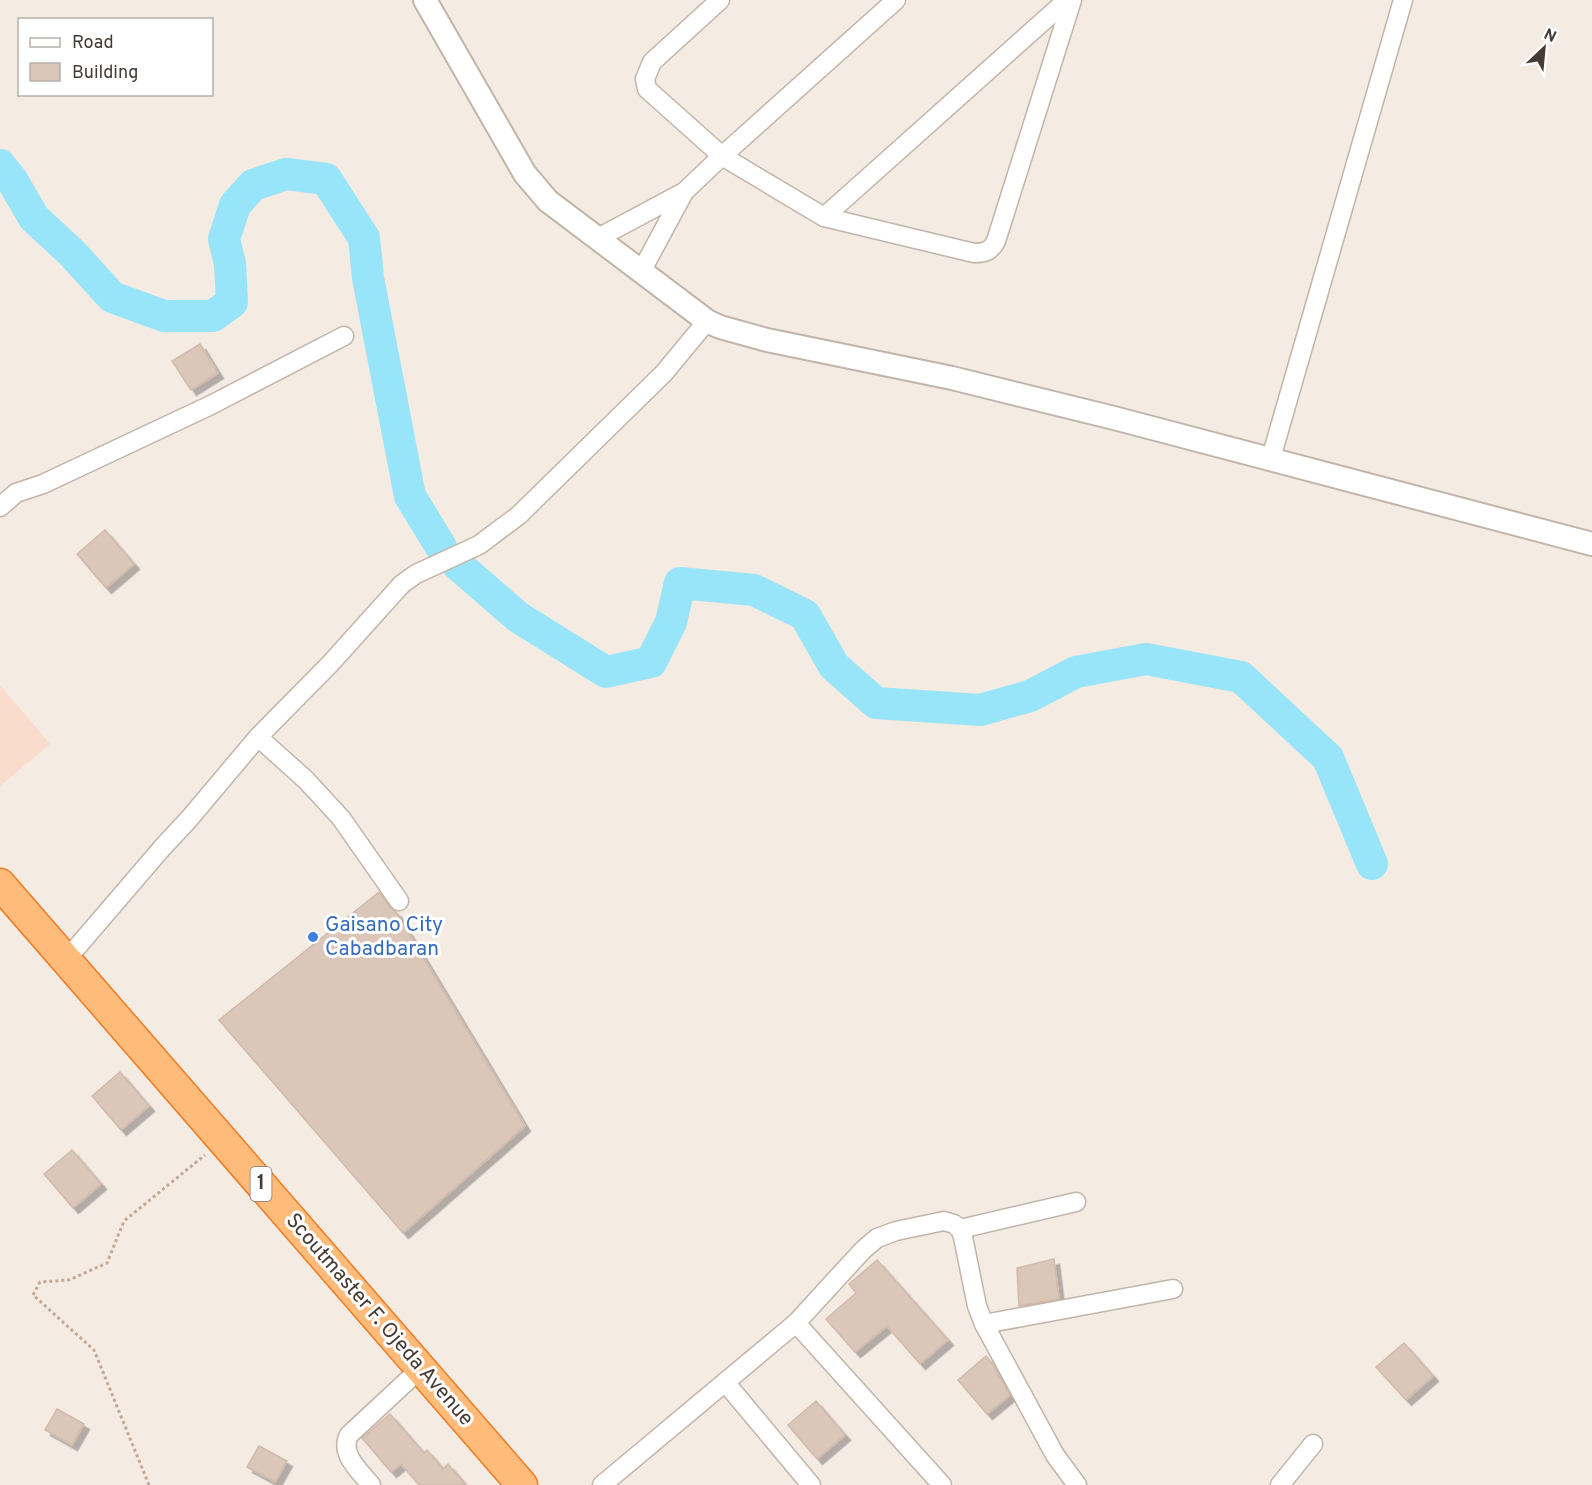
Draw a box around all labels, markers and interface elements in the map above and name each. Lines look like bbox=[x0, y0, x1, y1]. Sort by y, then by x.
legend bbox=[18, 18, 213, 96]
north arrow bbox=[1514, 18, 1574, 78]
text: N bbox=[1540, 25, 1559, 48]
text: Road bbox=[72, 32, 114, 55]
text: Building bbox=[72, 62, 138, 85]
place label: Gaisano City Cabadbaran bbox=[325, 912, 443, 963]
marker: Gaisano City Cabadbaran bbox=[306, 930, 320, 944]
road number: 1 bbox=[250, 1167, 272, 1201]
street label: Scoutmaster F. Ojeda Avenue bbox=[279, 1208, 479, 1432]

